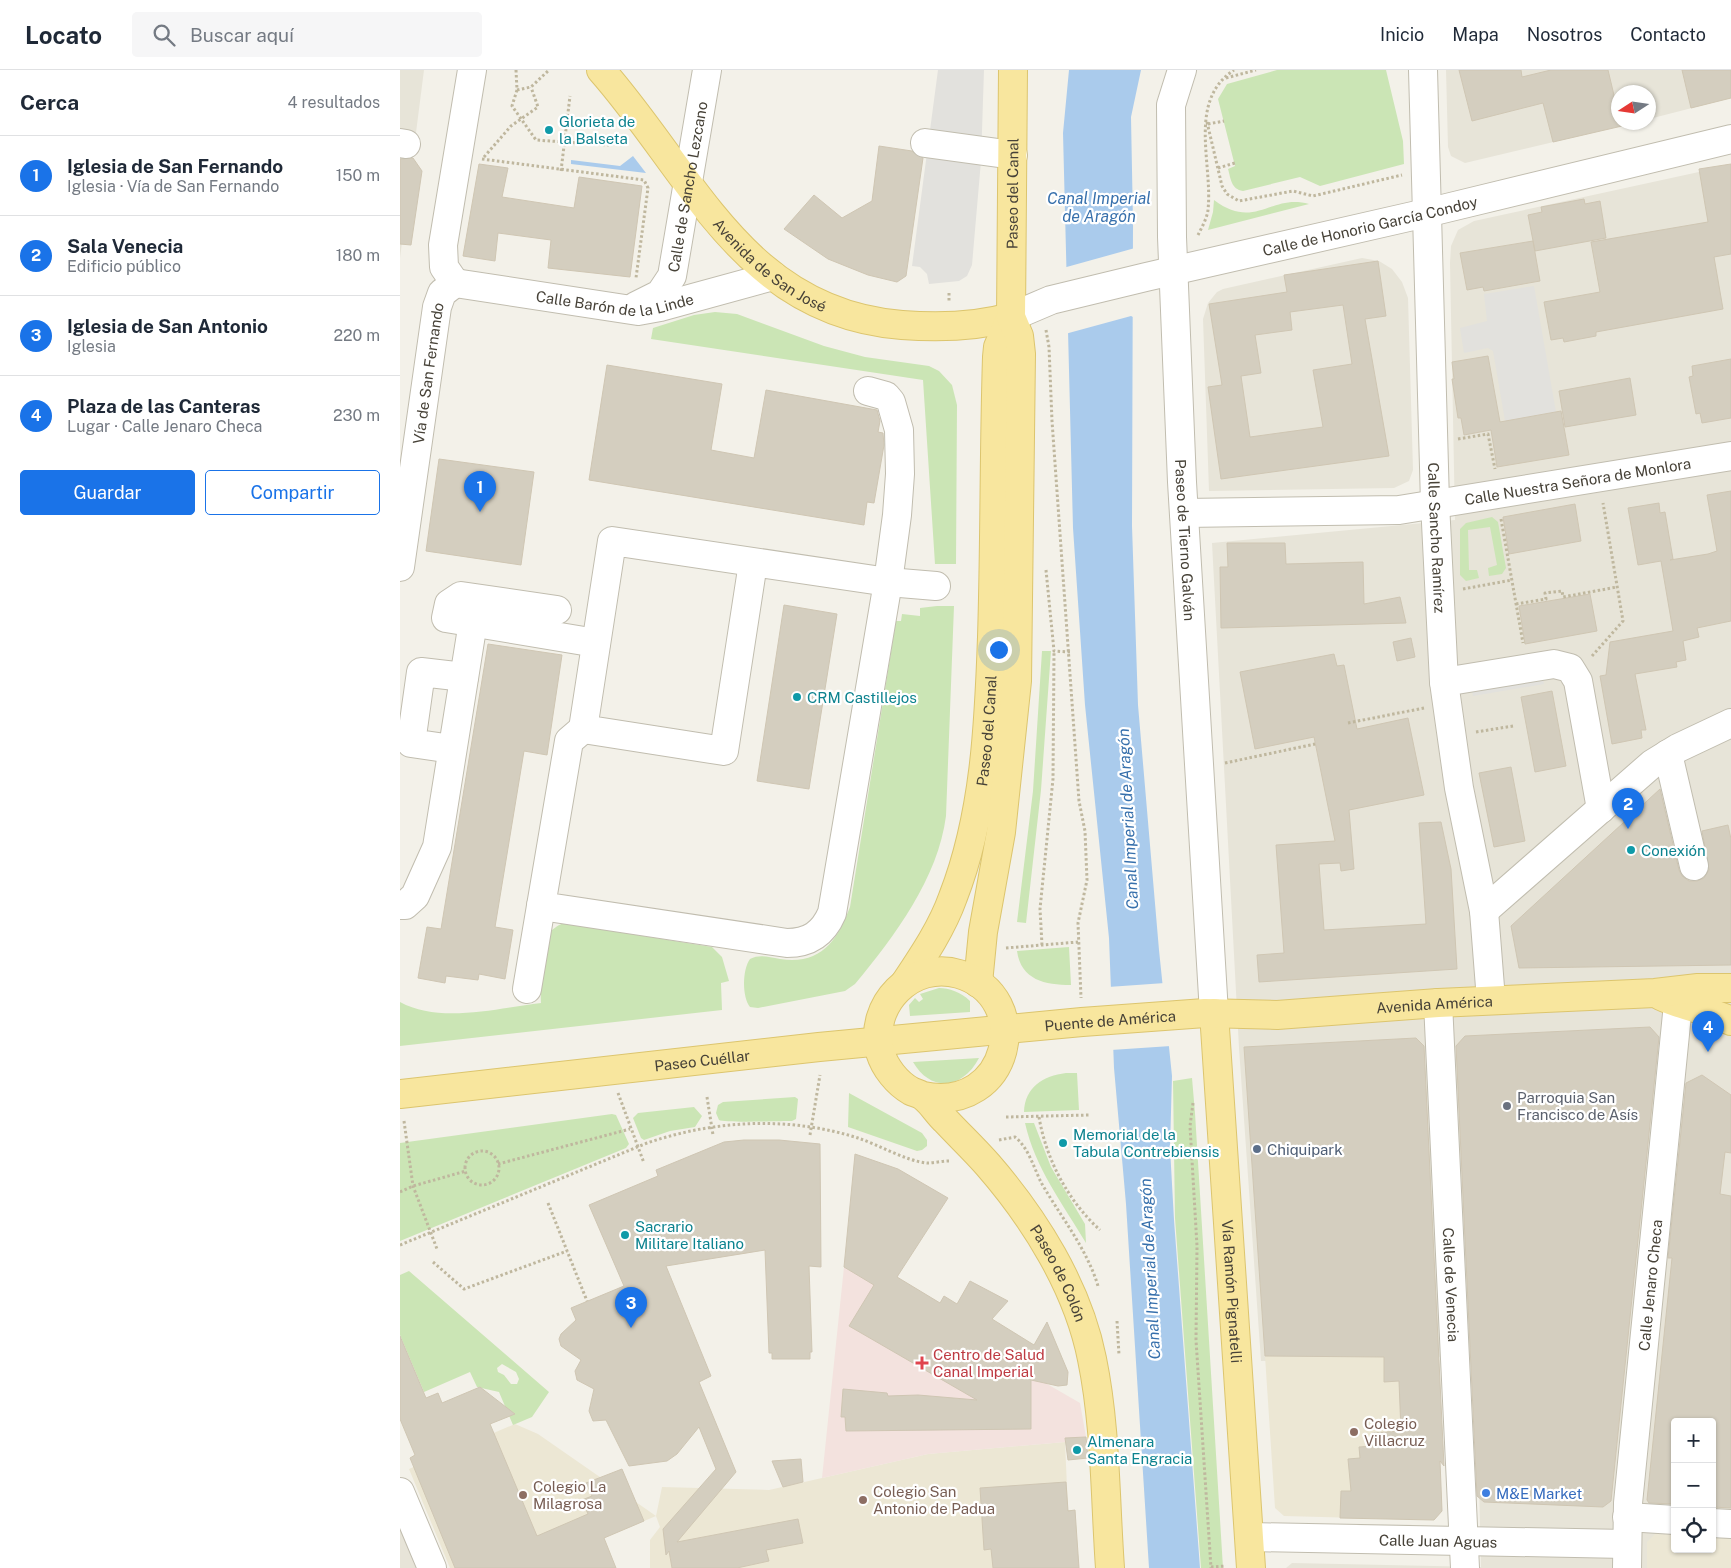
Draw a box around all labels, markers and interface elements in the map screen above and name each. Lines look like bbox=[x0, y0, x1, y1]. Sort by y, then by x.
search box bbox=[132, 12, 482, 57]
text: Locato bbox=[25, 21, 102, 49]
icon: search bbox=[150, 21, 178, 49]
text: Buscar aquí bbox=[190, 24, 294, 46]
text: Inicio bbox=[1380, 24, 1424, 45]
text: Mapa bbox=[1452, 24, 1499, 45]
text: Nosotros bbox=[1527, 24, 1602, 45]
text: Contacto bbox=[1630, 24, 1706, 45]
north arrow bbox=[1611, 85, 1656, 130]
text: Cerca bbox=[20, 90, 79, 115]
text: 4 resultados bbox=[288, 93, 380, 112]
street label: Calle de Sancho Lezcano bbox=[664, 100, 710, 273]
place label: Glorieta de la Balseta bbox=[559, 113, 635, 147]
marker: Glorieta de la Balseta bbox=[543, 124, 555, 136]
street label: Paseo del Canal bbox=[1003, 138, 1021, 249]
text: Iglesia de San Fernando bbox=[67, 155, 283, 177]
text: 1 bbox=[33, 166, 39, 185]
text: 150 m bbox=[336, 166, 380, 185]
text: Iglesia · Vía de San Fernando bbox=[67, 177, 279, 196]
water label: Canal Imperial de Aragón bbox=[1047, 189, 1151, 226]
street label: Calle de Honorio García Condoy bbox=[1261, 192, 1479, 259]
street label: Avenida de San José bbox=[710, 215, 829, 315]
text: Sala Venecia bbox=[67, 235, 183, 257]
text: 2 bbox=[31, 246, 41, 265]
text: 180 m bbox=[336, 246, 380, 265]
text: Edificio público bbox=[67, 257, 181, 276]
street label: Calle Barón de la Linde bbox=[535, 287, 695, 320]
street label: Vía de San Fernando bbox=[409, 300, 447, 445]
text: Iglesia de San Antonio bbox=[67, 315, 268, 337]
text: 3 bbox=[31, 326, 41, 345]
text: 220 m bbox=[333, 326, 380, 345]
text: Iglesia bbox=[67, 337, 116, 356]
text: Plaza de las Canteras bbox=[67, 395, 260, 417]
text: 4 bbox=[31, 406, 41, 425]
text: 230 m bbox=[333, 406, 380, 425]
text: Lugar · Calle Jenaro Checa bbox=[67, 417, 262, 436]
street label: Calle Nuestra Señora de Monlora bbox=[1463, 454, 1692, 508]
street label: Paseo de Tierno Galván bbox=[1173, 459, 1199, 621]
street label: Calle Sancho Ramírez bbox=[1425, 462, 1449, 614]
button: Guardar bbox=[20, 470, 195, 515]
button: Compartir bbox=[205, 470, 380, 515]
pin: 1 bbox=[464, 471, 496, 512]
your location bbox=[986, 637, 1012, 663]
street label: Paseo del Canal bbox=[973, 675, 999, 787]
place label: CRM Castillejos bbox=[807, 689, 917, 706]
marker: CRM Castillejos bbox=[791, 691, 803, 703]
water label: Canal Imperial de Aragón bbox=[1114, 728, 1142, 910]
pin: 2 bbox=[1612, 788, 1644, 829]
place label: Conexión bbox=[1641, 842, 1706, 859]
marker: Conexión bbox=[1625, 844, 1637, 856]
street label: Avenida América bbox=[1375, 992, 1493, 1016]
street label: Puente de América bbox=[1044, 1007, 1176, 1034]
pin: 4 bbox=[1692, 1011, 1724, 1052]
street label: Paseo Cuéllar bbox=[653, 1046, 751, 1074]
place label: Parroquia San Francisco de Asís bbox=[1517, 1089, 1638, 1123]
marker: Parroquia San Francisco de Asís bbox=[1501, 1100, 1513, 1112]
place label: Memorial de la Tabula Contrebiensis bbox=[1073, 1126, 1219, 1160]
marker: Memorial de la Tabula Contrebiensis bbox=[1057, 1137, 1069, 1149]
place label: Chiquipark bbox=[1267, 1141, 1343, 1158]
marker: Chiquipark bbox=[1251, 1143, 1263, 1155]
water label: Canal Imperial de Aragón bbox=[1136, 1178, 1164, 1360]
place label: Sacrario Militare Italiano bbox=[635, 1218, 744, 1252]
street label: Vía Ramón Pignatelli bbox=[1219, 1219, 1246, 1364]
street label: Calle Jenaro Checa bbox=[1635, 1219, 1665, 1352]
street label: Paseo de Colón bbox=[1027, 1221, 1090, 1324]
street label: Calle de Venecia bbox=[1440, 1227, 1463, 1342]
marker: Sacrario Militare Italiano bbox=[619, 1229, 631, 1241]
pin: 3 bbox=[615, 1287, 647, 1328]
place label: Centro de Salud Canal Imperial bbox=[933, 1346, 1045, 1380]
marker: Centro de Salud Canal Imperial bbox=[915, 1356, 929, 1370]
place label: Colegio Villacruz bbox=[1364, 1415, 1425, 1449]
map controls bbox=[1671, 1418, 1716, 1553]
button: + bbox=[1671, 1418, 1716, 1463]
marker: Colegio Villacruz bbox=[1348, 1426, 1360, 1438]
place label: Almenara Santa Engracia bbox=[1087, 1433, 1192, 1467]
marker: Almenara Santa Engracia bbox=[1071, 1444, 1083, 1456]
button: − bbox=[1671, 1463, 1716, 1508]
place label: Colegio La Milagrosa bbox=[533, 1478, 606, 1512]
place label: Colegio San Antonio de Padua bbox=[873, 1483, 995, 1517]
place label: M&E Market bbox=[1496, 1485, 1582, 1502]
marker: M&E Market bbox=[1480, 1487, 1492, 1499]
marker: Colegio La Milagrosa bbox=[517, 1489, 529, 1501]
marker: Colegio San Antonio de Padua bbox=[857, 1494, 869, 1506]
button: locate bbox=[1671, 1508, 1716, 1553]
street label: Calle Juan Aguas bbox=[1379, 1531, 1497, 1550]

